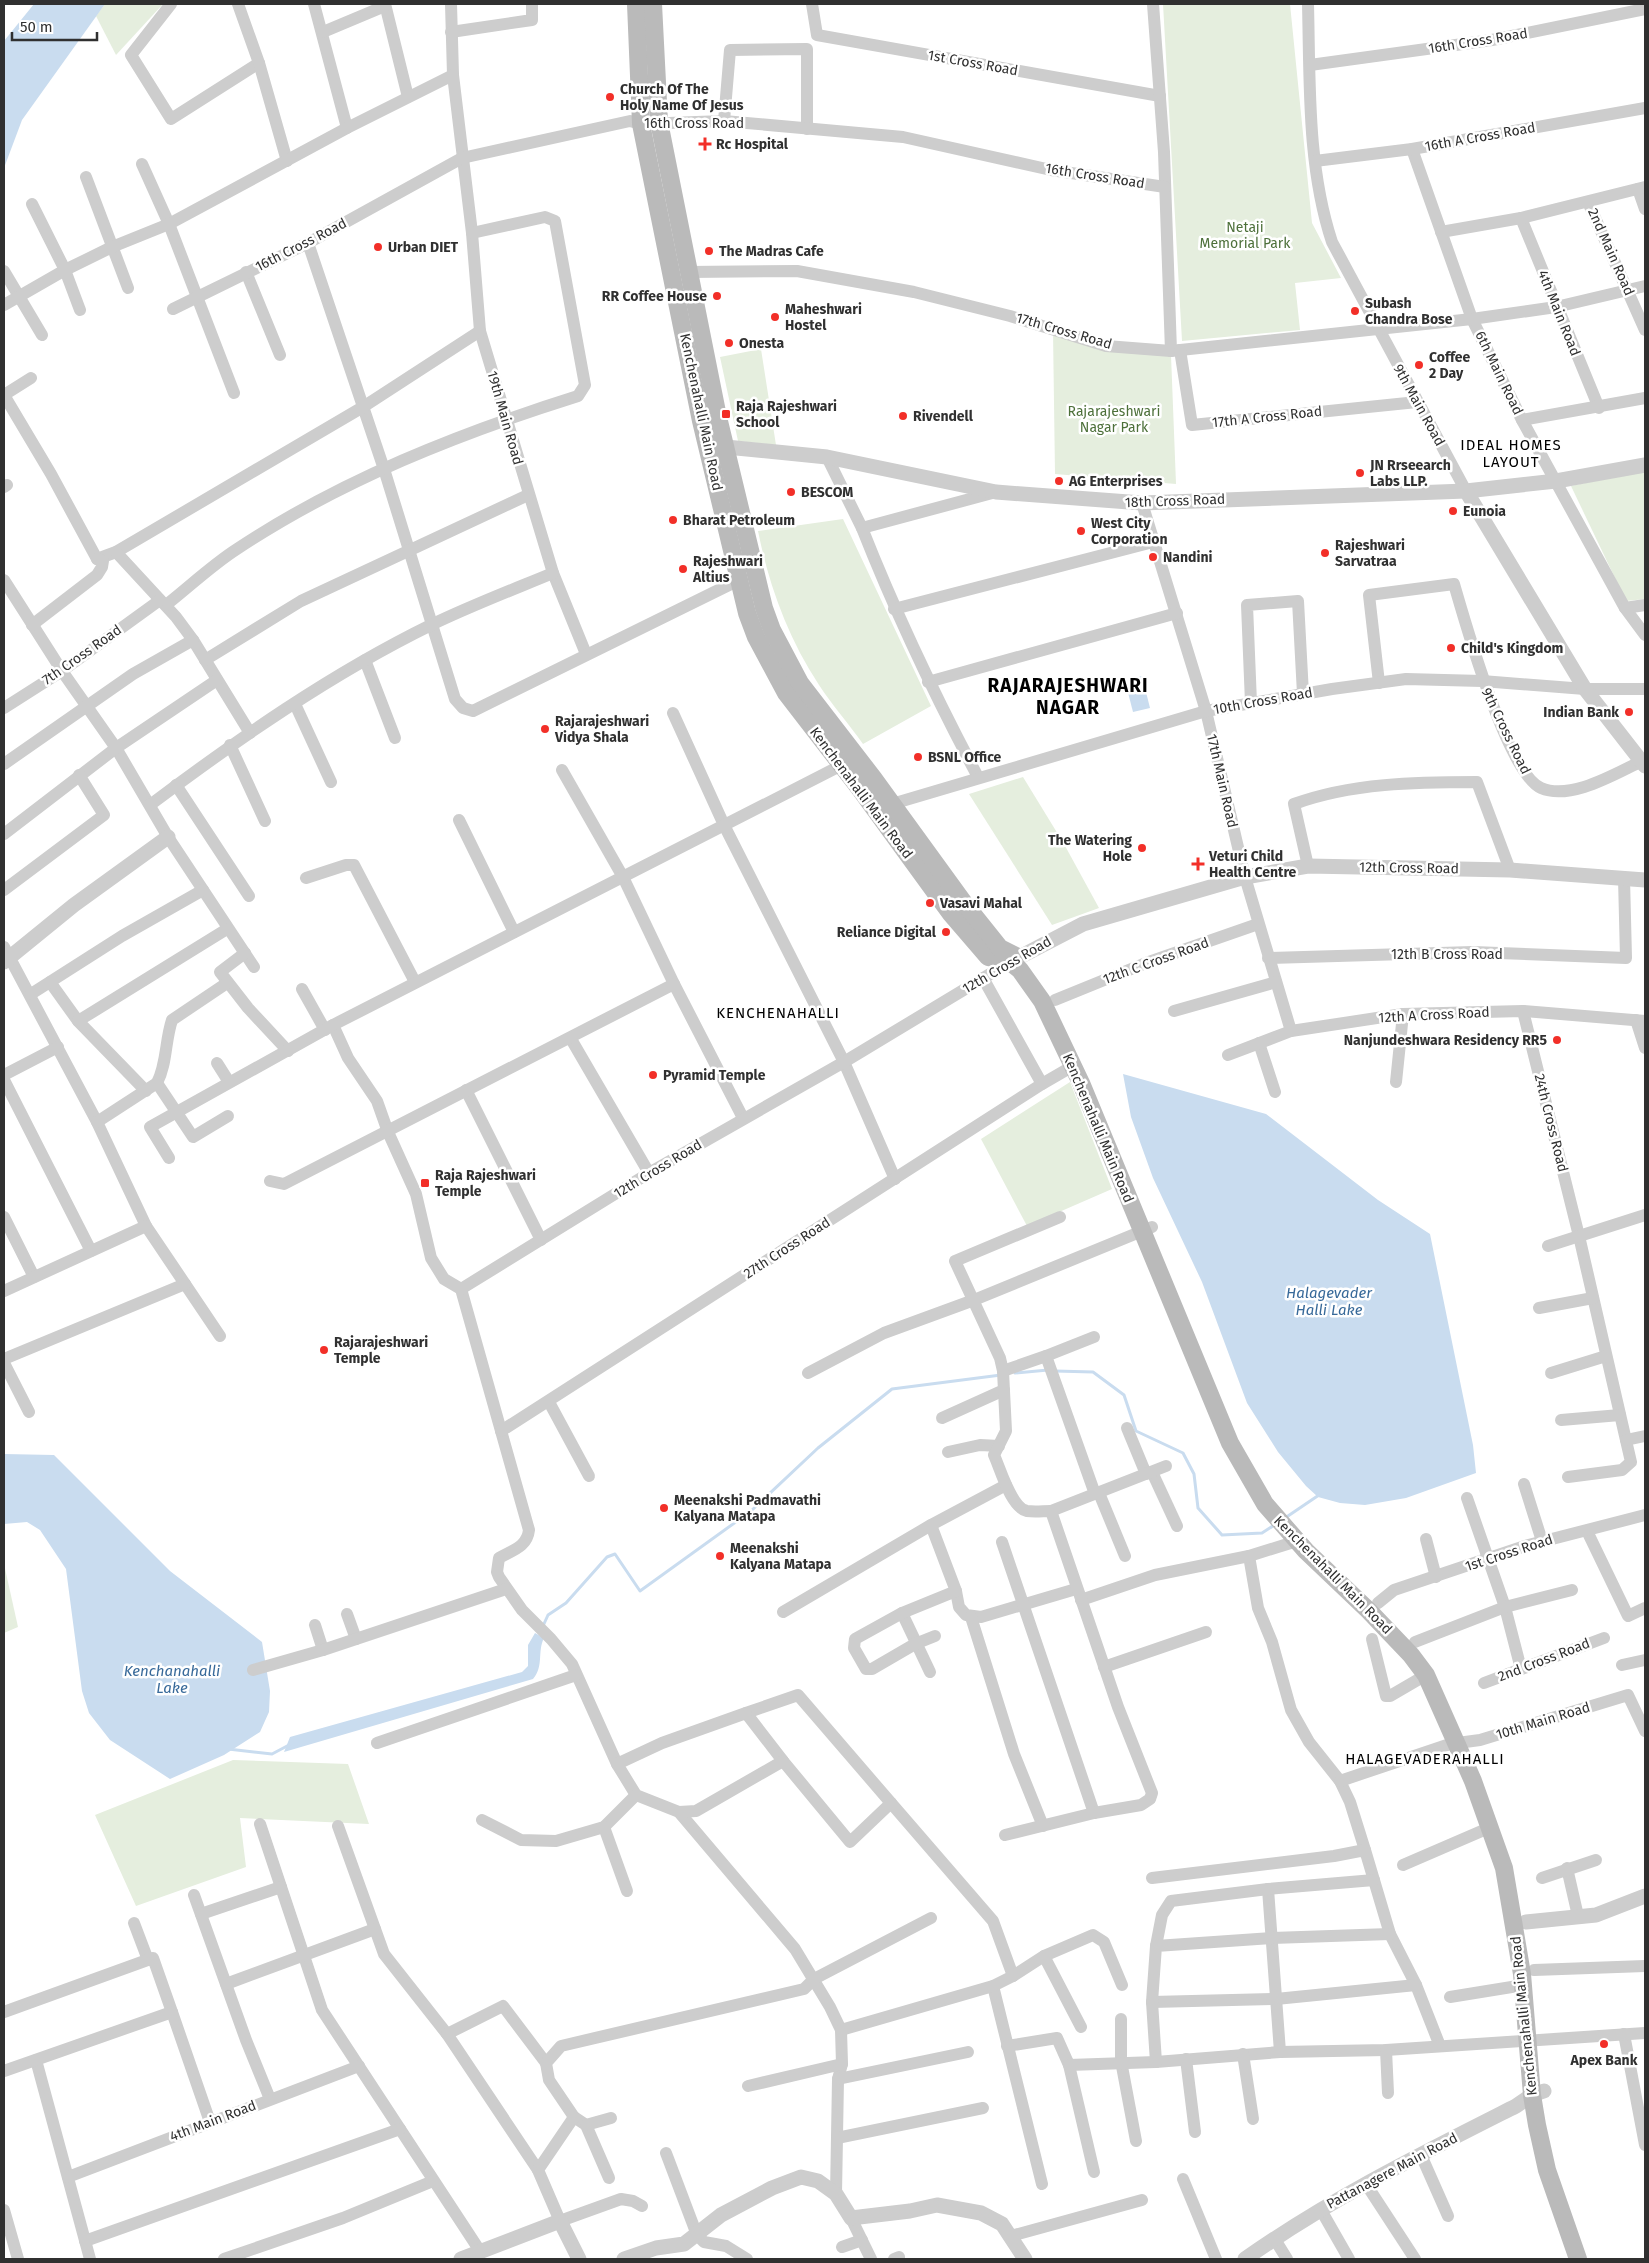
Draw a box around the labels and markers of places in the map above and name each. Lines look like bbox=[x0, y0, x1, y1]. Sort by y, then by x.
place label: Church Of The Holy Name Of Jesus bbox=[620, 81, 744, 114]
marker: Church Of The Holy Name Of Jesus bbox=[604, 91, 616, 103]
place label: Rc Hospital bbox=[716, 136, 789, 153]
marker: Rc Hospital bbox=[698, 137, 712, 151]
place label: Urban DIET bbox=[388, 239, 459, 256]
marker: Urban DIET bbox=[372, 241, 384, 253]
place label: The Madras Cafe bbox=[719, 243, 824, 260]
marker: The Madras Cafe bbox=[703, 245, 715, 257]
place label: RR Coffee House bbox=[602, 288, 707, 305]
marker: RR Coffee House bbox=[711, 290, 723, 302]
place label: Subash Chandra Bose bbox=[1365, 295, 1453, 328]
place label: Maheshwari Hostel bbox=[785, 301, 862, 334]
marker: Subash Chandra Bose bbox=[1349, 305, 1361, 317]
marker: Maheshwari Hostel bbox=[769, 311, 781, 323]
place label: Onesta bbox=[739, 335, 784, 352]
marker: Onesta bbox=[723, 337, 735, 349]
place label: Coffee 2 Day bbox=[1429, 349, 1471, 382]
marker: Coffee 2 Day bbox=[1413, 359, 1425, 371]
place label: Raja Rajeshwari School bbox=[736, 398, 837, 431]
marker: Raja Rajeshwari School bbox=[720, 408, 732, 420]
place label: Rivendell bbox=[913, 408, 974, 425]
marker: Rivendell bbox=[897, 410, 909, 422]
place label: JN Rrseearch Labs LLP. bbox=[1369, 457, 1451, 490]
marker: JN Rrseearch Labs LLP. bbox=[1354, 467, 1366, 479]
place label: AG Enterprises bbox=[1068, 473, 1163, 490]
marker: AG Enterprises bbox=[1053, 475, 1065, 487]
place label: BESCOM bbox=[801, 484, 853, 501]
marker: BESCOM bbox=[785, 486, 797, 498]
place label: Eunoia bbox=[1463, 503, 1506, 520]
marker: Eunoia bbox=[1447, 505, 1459, 517]
place label: Bharat Petroleum bbox=[683, 512, 795, 529]
marker: Bharat Petroleum bbox=[667, 514, 679, 526]
place label: West City Corporation bbox=[1091, 515, 1168, 548]
marker: West City Corporation bbox=[1075, 525, 1087, 537]
place label: Rajeshwari Sarvatraa bbox=[1335, 537, 1405, 570]
marker: Rajeshwari Sarvatraa bbox=[1319, 547, 1331, 559]
place label: Nandini bbox=[1163, 549, 1212, 566]
marker: Nandini bbox=[1147, 551, 1159, 563]
place label: Rajeshwari Altius bbox=[692, 553, 763, 586]
marker: Rajeshwari Altius bbox=[677, 563, 689, 575]
place label: Child's Kingdom bbox=[1461, 640, 1564, 657]
marker: Child's Kingdom bbox=[1445, 642, 1457, 654]
place label: Indian Bank bbox=[1543, 704, 1619, 721]
marker: Indian Bank bbox=[1623, 706, 1635, 718]
place label: Rajarajeshwari Vidya Shala bbox=[554, 713, 649, 746]
marker: Rajarajeshwari Vidya Shala bbox=[539, 723, 551, 735]
place label: BSNL Office bbox=[928, 749, 1002, 766]
marker: BSNL Office bbox=[912, 751, 924, 763]
place label: The Watering Hole bbox=[1048, 832, 1132, 865]
marker: The Watering Hole bbox=[1136, 842, 1148, 854]
place label: Veturi Child Health Centre bbox=[1208, 848, 1297, 881]
marker: Veturi Child Health Centre bbox=[1191, 857, 1205, 871]
place label: Vasavi Mahal bbox=[939, 895, 1023, 912]
marker: Vasavi Mahal bbox=[924, 897, 936, 909]
place label: Reliance Digital bbox=[837, 924, 937, 941]
marker: Reliance Digital bbox=[940, 926, 952, 938]
place label: Nanjundeshwara Residency RR5 bbox=[1344, 1032, 1547, 1049]
marker: Nanjundeshwara Residency RR5 bbox=[1551, 1034, 1563, 1046]
place label: Pyramid Temple bbox=[663, 1067, 766, 1084]
marker: Pyramid Temple bbox=[647, 1069, 659, 1081]
place label: Raja Rajeshwari Temple bbox=[435, 1167, 536, 1200]
marker: Raja Rajeshwari Temple bbox=[419, 1177, 431, 1189]
place label: Rajarajeshwari Temple bbox=[334, 1334, 428, 1367]
marker: Rajarajeshwari Temple bbox=[318, 1344, 330, 1356]
place label: Meenakshi Padmavathi Kalyana Matapa bbox=[674, 1492, 821, 1525]
marker: Meenakshi Padmavathi Kalyana Matapa bbox=[658, 1502, 670, 1514]
place label: Meenakshi Kalyana Matapa bbox=[730, 1540, 832, 1573]
marker: Meenakshi Kalyana Matapa bbox=[714, 1550, 726, 1562]
marker: Apex Bank bbox=[1598, 2038, 1610, 2050]
place label: Apex Bank bbox=[1570, 2052, 1638, 2069]

